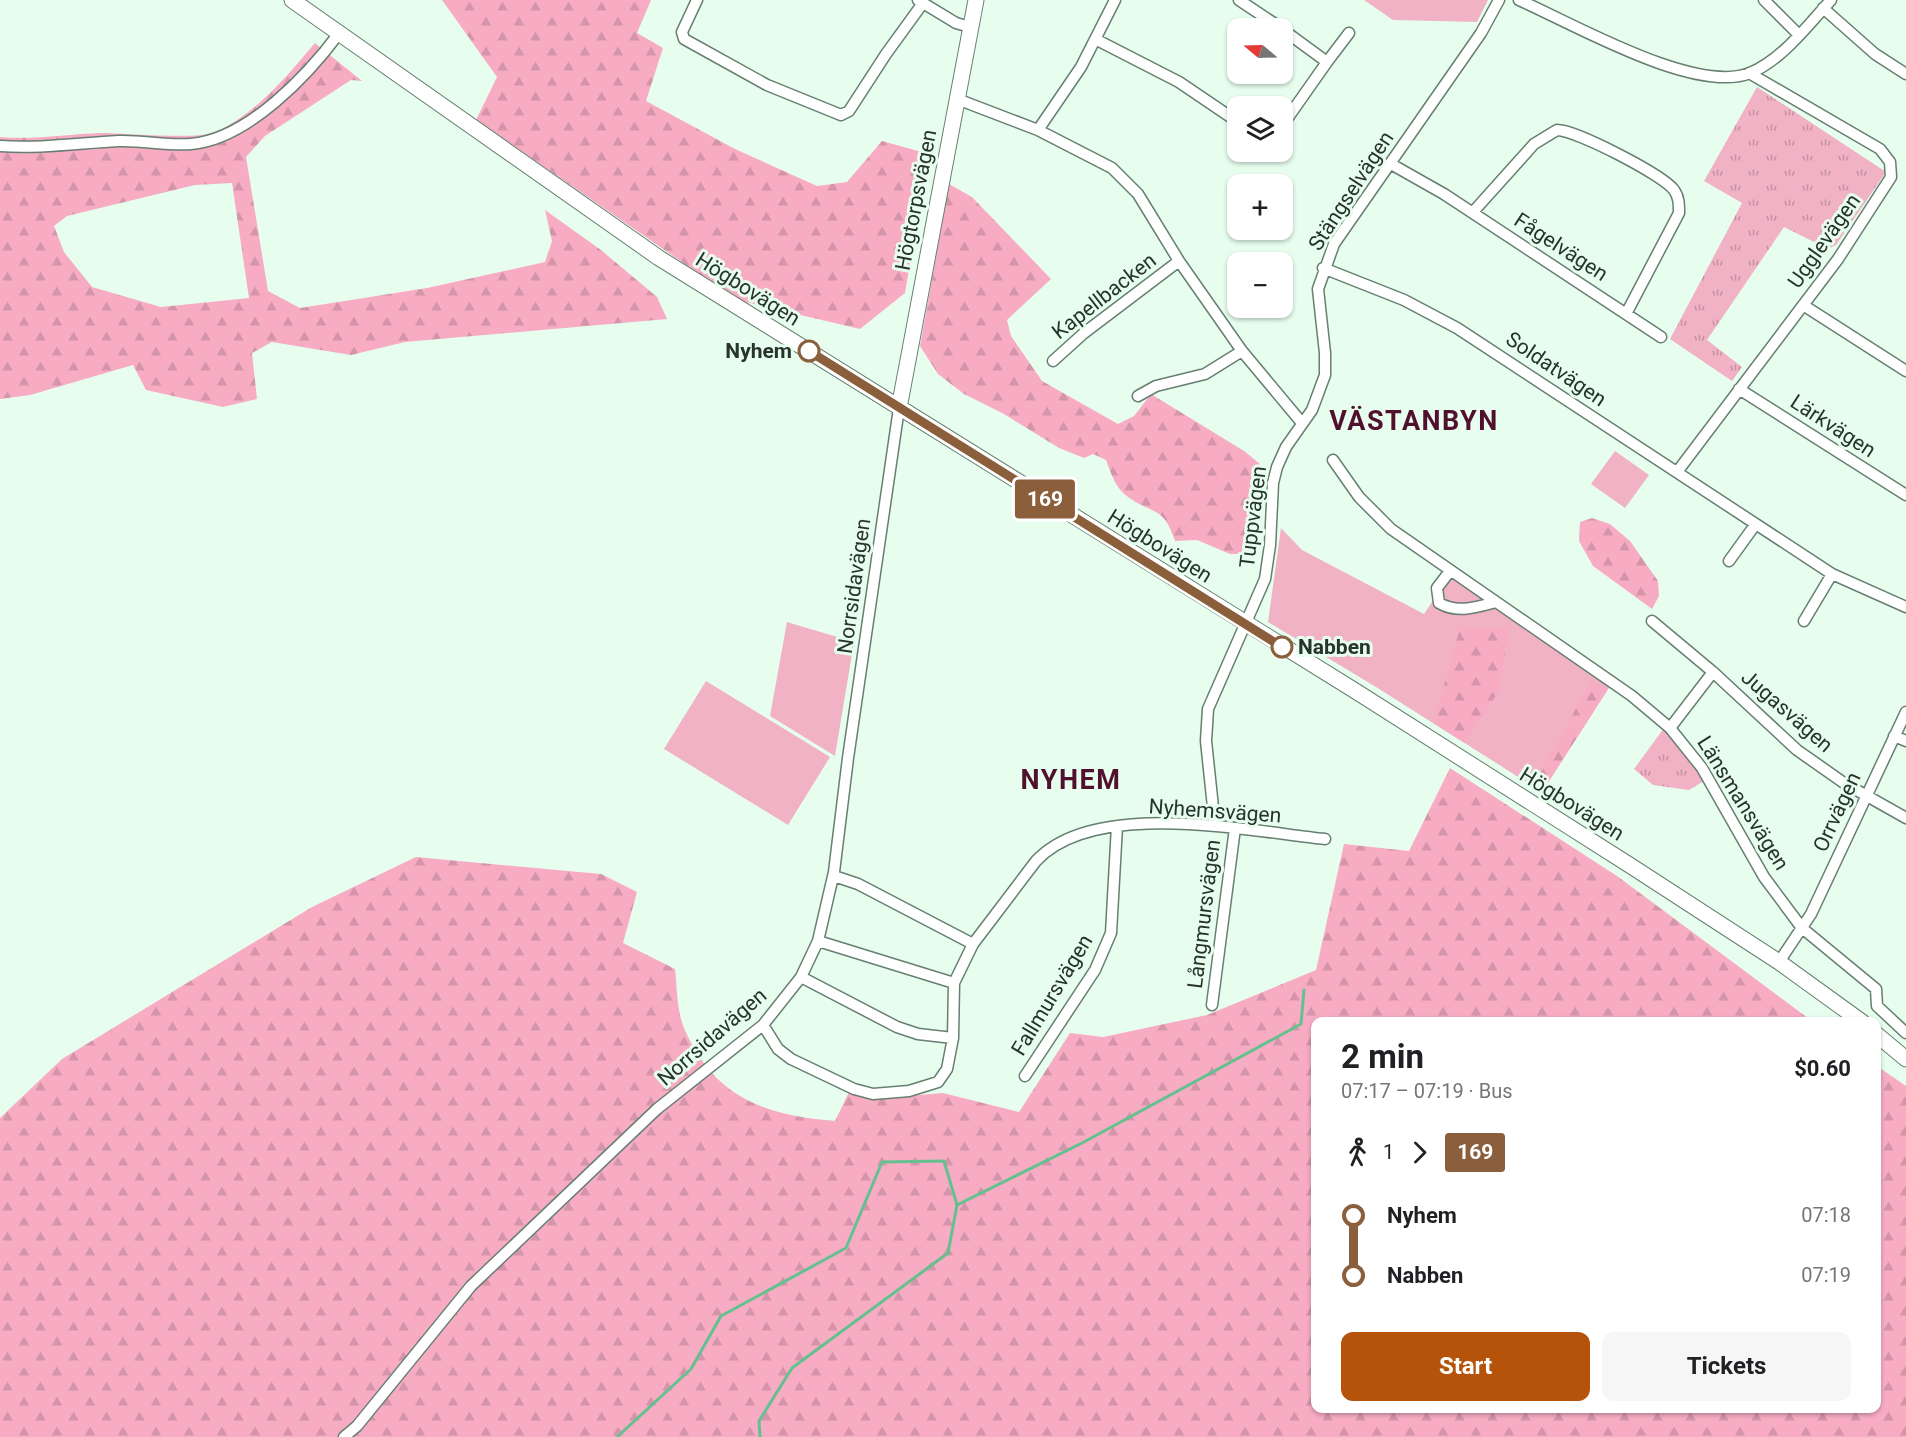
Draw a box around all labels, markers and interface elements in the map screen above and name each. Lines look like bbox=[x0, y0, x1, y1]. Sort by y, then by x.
north arrow bbox=[1227, 18, 1293, 84]
map controls bbox=[1227, 18, 1293, 318]
button: layers bbox=[1227, 96, 1293, 162]
street label: Högtorpsvägen bbox=[891, 127, 941, 273]
street label: Stängselvägen bbox=[1304, 127, 1398, 255]
button: + bbox=[1227, 174, 1293, 240]
street label: Ugglevägen bbox=[1783, 189, 1865, 293]
street label: Fågelvägen bbox=[1510, 208, 1612, 286]
street label: Högbovägen bbox=[691, 247, 805, 331]
street label: Kapellbacken bbox=[1047, 248, 1161, 344]
button: − bbox=[1227, 252, 1293, 318]
street label: Soldatvägen bbox=[1501, 327, 1611, 411]
place label: Nyhem bbox=[725, 339, 792, 363]
marker: Nyhem bbox=[798, 340, 820, 362]
street label: Lärkvägen bbox=[1786, 390, 1880, 462]
district label: VÄSTANBYN bbox=[1329, 405, 1499, 437]
street label: Tuppvägen bbox=[1235, 465, 1271, 569]
line badge: 169 bbox=[1010, 480, 1080, 518]
text: 169 bbox=[1027, 487, 1063, 511]
street label: Högbovägen bbox=[1103, 504, 1217, 588]
street label: Norrsidavägen bbox=[833, 517, 875, 655]
place label: Nabben bbox=[1298, 635, 1371, 659]
marker: Nabben bbox=[1271, 636, 1293, 658]
street label: Jugasvägen bbox=[1736, 665, 1838, 757]
street label: Länsmansvägen bbox=[1692, 732, 1794, 874]
street label: Högbovägen bbox=[1515, 762, 1629, 846]
district label: NYHEM bbox=[1021, 764, 1121, 796]
street label: Orrvägen bbox=[1808, 768, 1866, 856]
street label: Nyhemsvägen bbox=[1148, 794, 1282, 828]
street label: Långmursvägen bbox=[1183, 838, 1225, 990]
street label: Fallmursvägen bbox=[1006, 930, 1098, 1060]
street label: Norrsidavägen bbox=[653, 983, 771, 1091]
text: 2 min bbox=[1341, 1037, 1424, 1076]
text: $0.60 bbox=[1794, 1056, 1851, 1081]
text: 07:17 – 07:19 · Bus bbox=[1341, 1079, 1513, 1103]
icon: walk bbox=[1341, 1136, 1374, 1169]
icon: forward bbox=[1403, 1136, 1436, 1169]
text: 1 bbox=[1383, 1140, 1394, 1164]
text: 169 bbox=[1457, 1140, 1493, 1164]
text: Nyhem bbox=[1387, 1203, 1457, 1228]
text: 07:18 bbox=[1801, 1203, 1851, 1227]
text: Nabben bbox=[1387, 1263, 1463, 1288]
text: 07:19 bbox=[1801, 1263, 1851, 1287]
button: Start bbox=[1341, 1332, 1590, 1401]
button: Tickets bbox=[1602, 1332, 1851, 1401]

